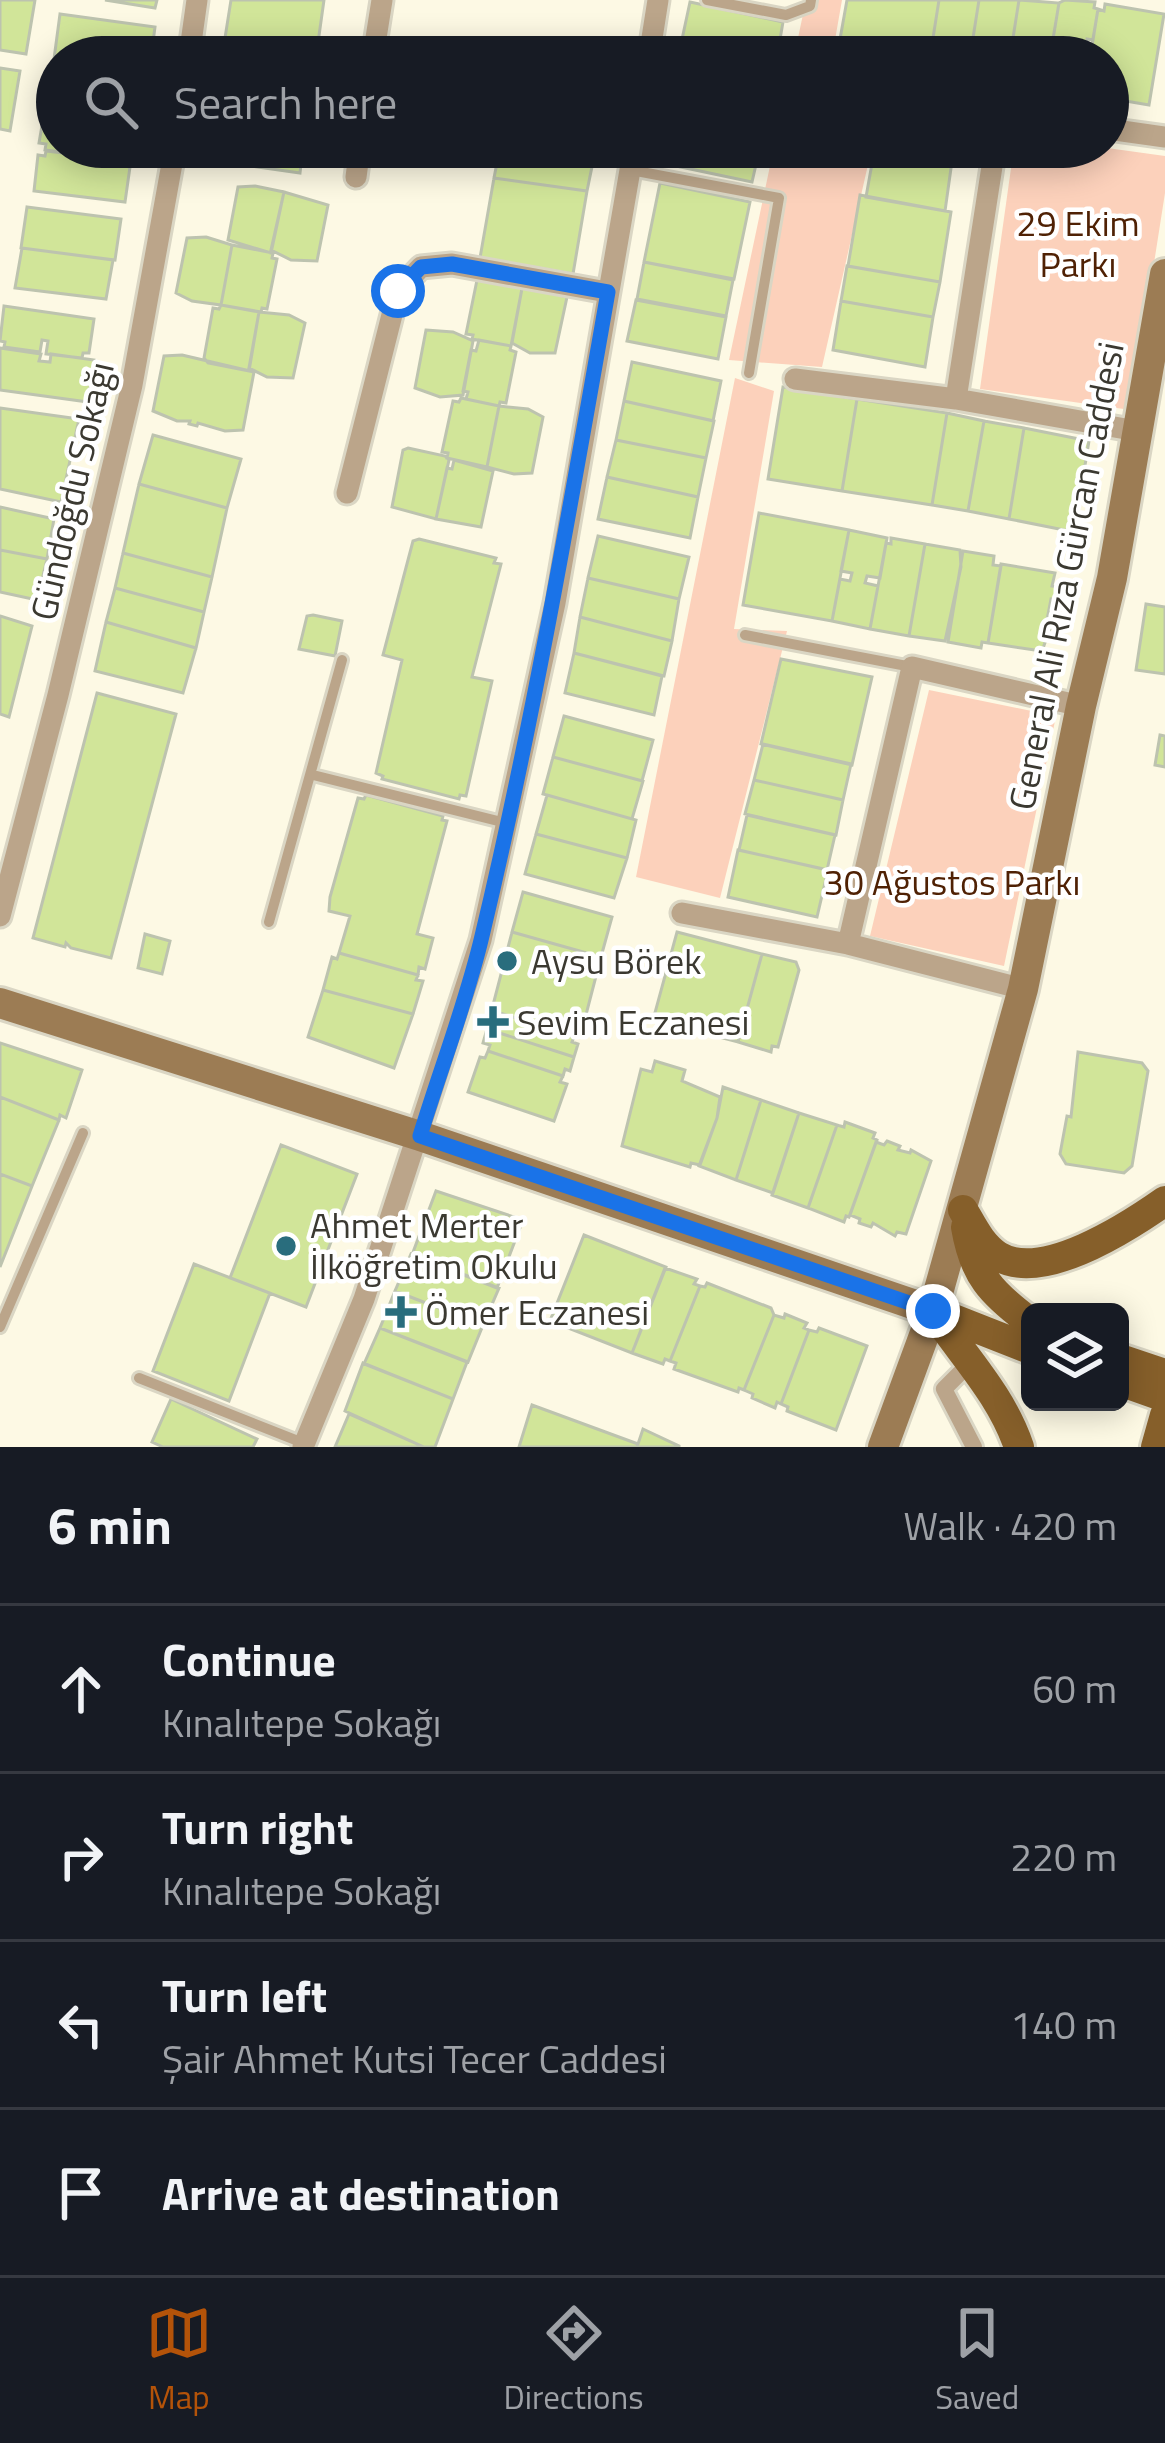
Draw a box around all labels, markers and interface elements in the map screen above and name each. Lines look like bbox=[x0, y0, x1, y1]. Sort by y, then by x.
search box bbox=[36, 36, 1129, 168]
text: Search here bbox=[174, 68, 397, 136]
icon: search bbox=[78, 69, 144, 135]
park label: 29 Ekim Parkı bbox=[1016, 195, 1140, 291]
route start bbox=[371, 264, 425, 318]
street label: General Ali Rıza Gürcan Caddesi bbox=[993, 337, 1138, 815]
street label: Gündoğdu Sokağı bbox=[15, 356, 128, 625]
park label: 30 Ağustos Parkı bbox=[824, 854, 1080, 909]
place label: Aysu Börek bbox=[531, 933, 701, 988]
marker: Aysu Börek bbox=[494, 948, 520, 974]
place label: Sevim Eczanesi bbox=[517, 994, 749, 1049]
marker: Sevim Eczanesi bbox=[480, 1009, 506, 1035]
place label: Ahmet Merter İlköğretim Okulu bbox=[310, 1197, 558, 1293]
marker: Ahmet Merter İlköğretim Okulu bbox=[273, 1233, 299, 1259]
place label: Ömer Eczanesi bbox=[425, 1284, 649, 1339]
route end bbox=[906, 1284, 960, 1338]
marker: Ömer Eczanesi bbox=[388, 1299, 414, 1325]
map controls bbox=[1021, 1303, 1129, 1411]
button: layers bbox=[1021, 1303, 1129, 1411]
text: 6 min bbox=[48, 1486, 172, 1564]
text: Walk · 420 m bbox=[903, 1496, 1117, 1555]
text: Continue bbox=[162, 1625, 336, 1693]
icon: ahead bbox=[48, 1656, 114, 1722]
text: 60 m bbox=[1032, 1659, 1117, 1718]
text: Kınalıtepe Sokağı bbox=[162, 1693, 441, 1752]
text: Turn right bbox=[162, 1793, 353, 1861]
icon: right bbox=[48, 1824, 114, 1890]
text: 220 m bbox=[1010, 1827, 1117, 1886]
text: Kınalıtepe Sokağı bbox=[162, 1861, 441, 1920]
text: Turn left bbox=[162, 1961, 327, 2029]
icon: left bbox=[48, 1992, 114, 2058]
text: 140 m bbox=[1010, 1995, 1117, 2054]
text: Şair Ahmet Kutsi Tecer Caddesi bbox=[162, 2029, 667, 2088]
text: Arrive at destination bbox=[162, 2159, 560, 2227]
icon: arrive bbox=[48, 2160, 114, 2226]
tab: Map bbox=[146, 2300, 212, 2422]
tab: Directions bbox=[504, 2300, 643, 2422]
tab: Saved bbox=[935, 2300, 1019, 2422]

